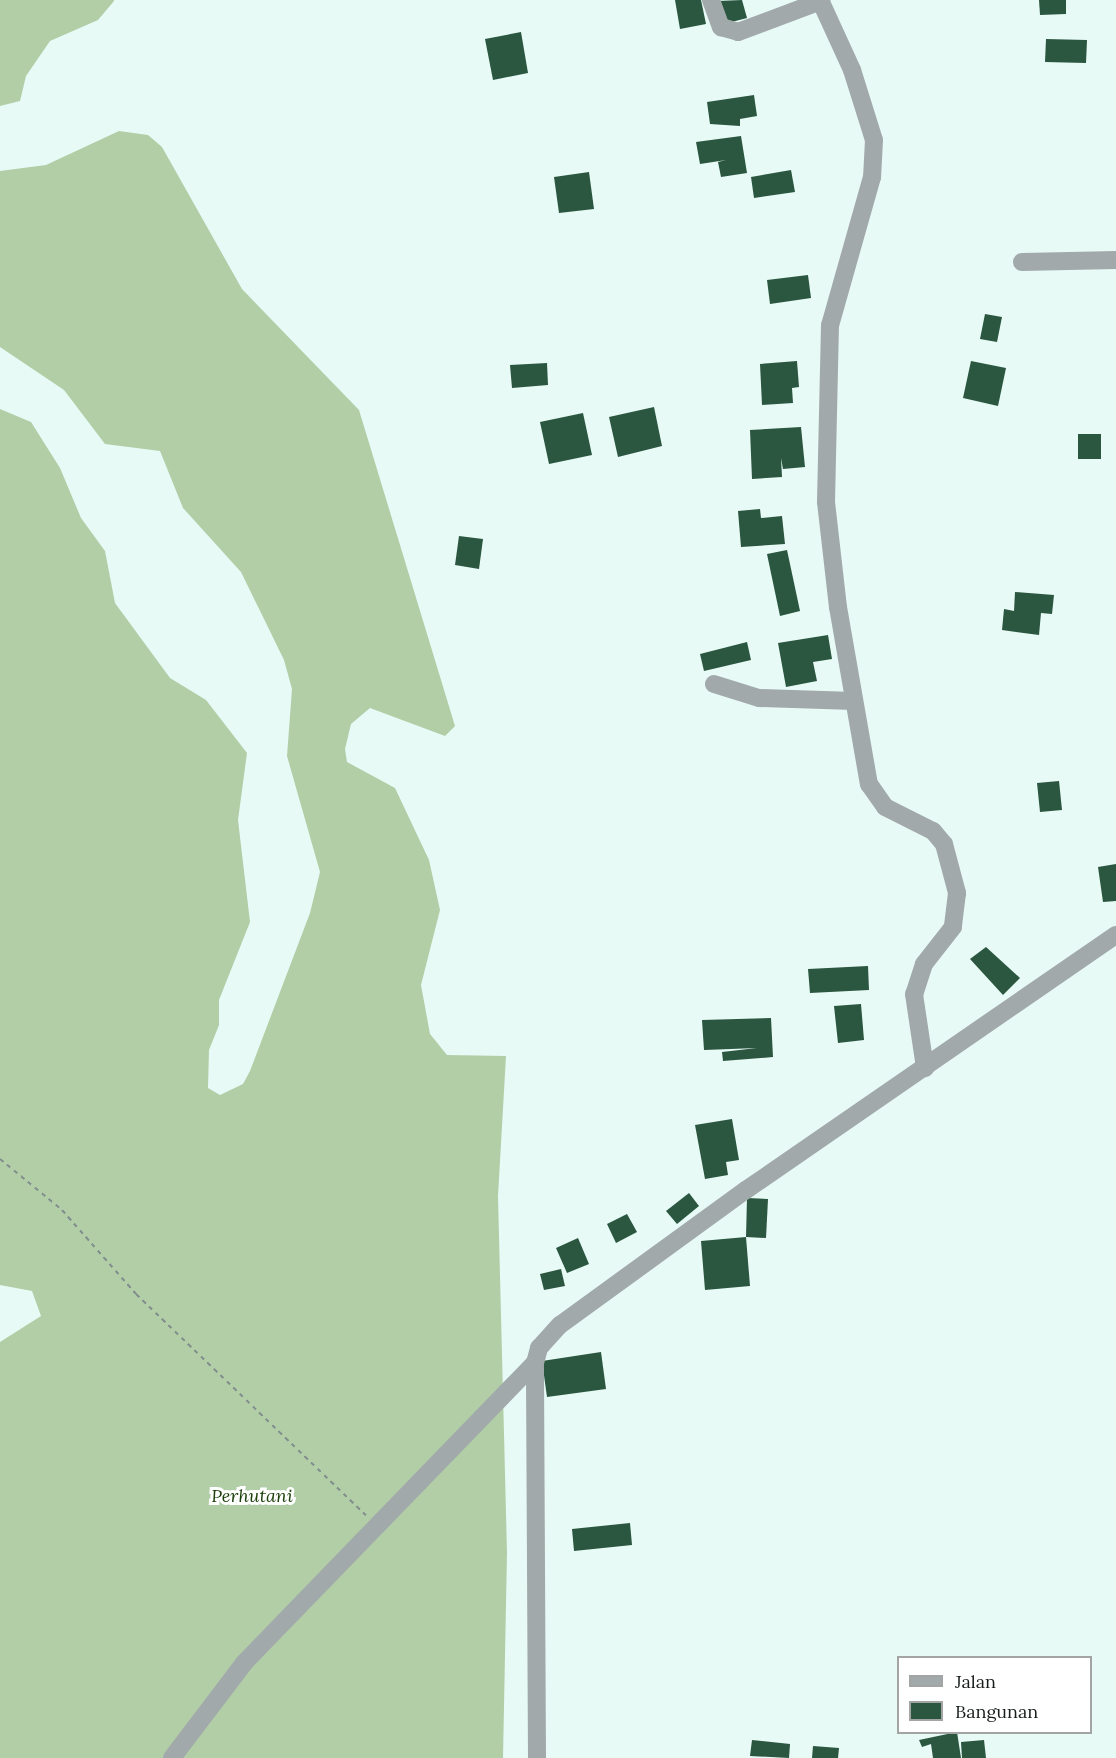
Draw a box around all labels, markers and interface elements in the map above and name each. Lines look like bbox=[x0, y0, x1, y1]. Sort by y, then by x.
park label: Perhutani bbox=[211, 1485, 293, 1507]
legend bbox=[897, 1656, 1092, 1734]
text: Jalan bbox=[955, 1670, 996, 1693]
text: Bangunan bbox=[955, 1700, 1038, 1723]

